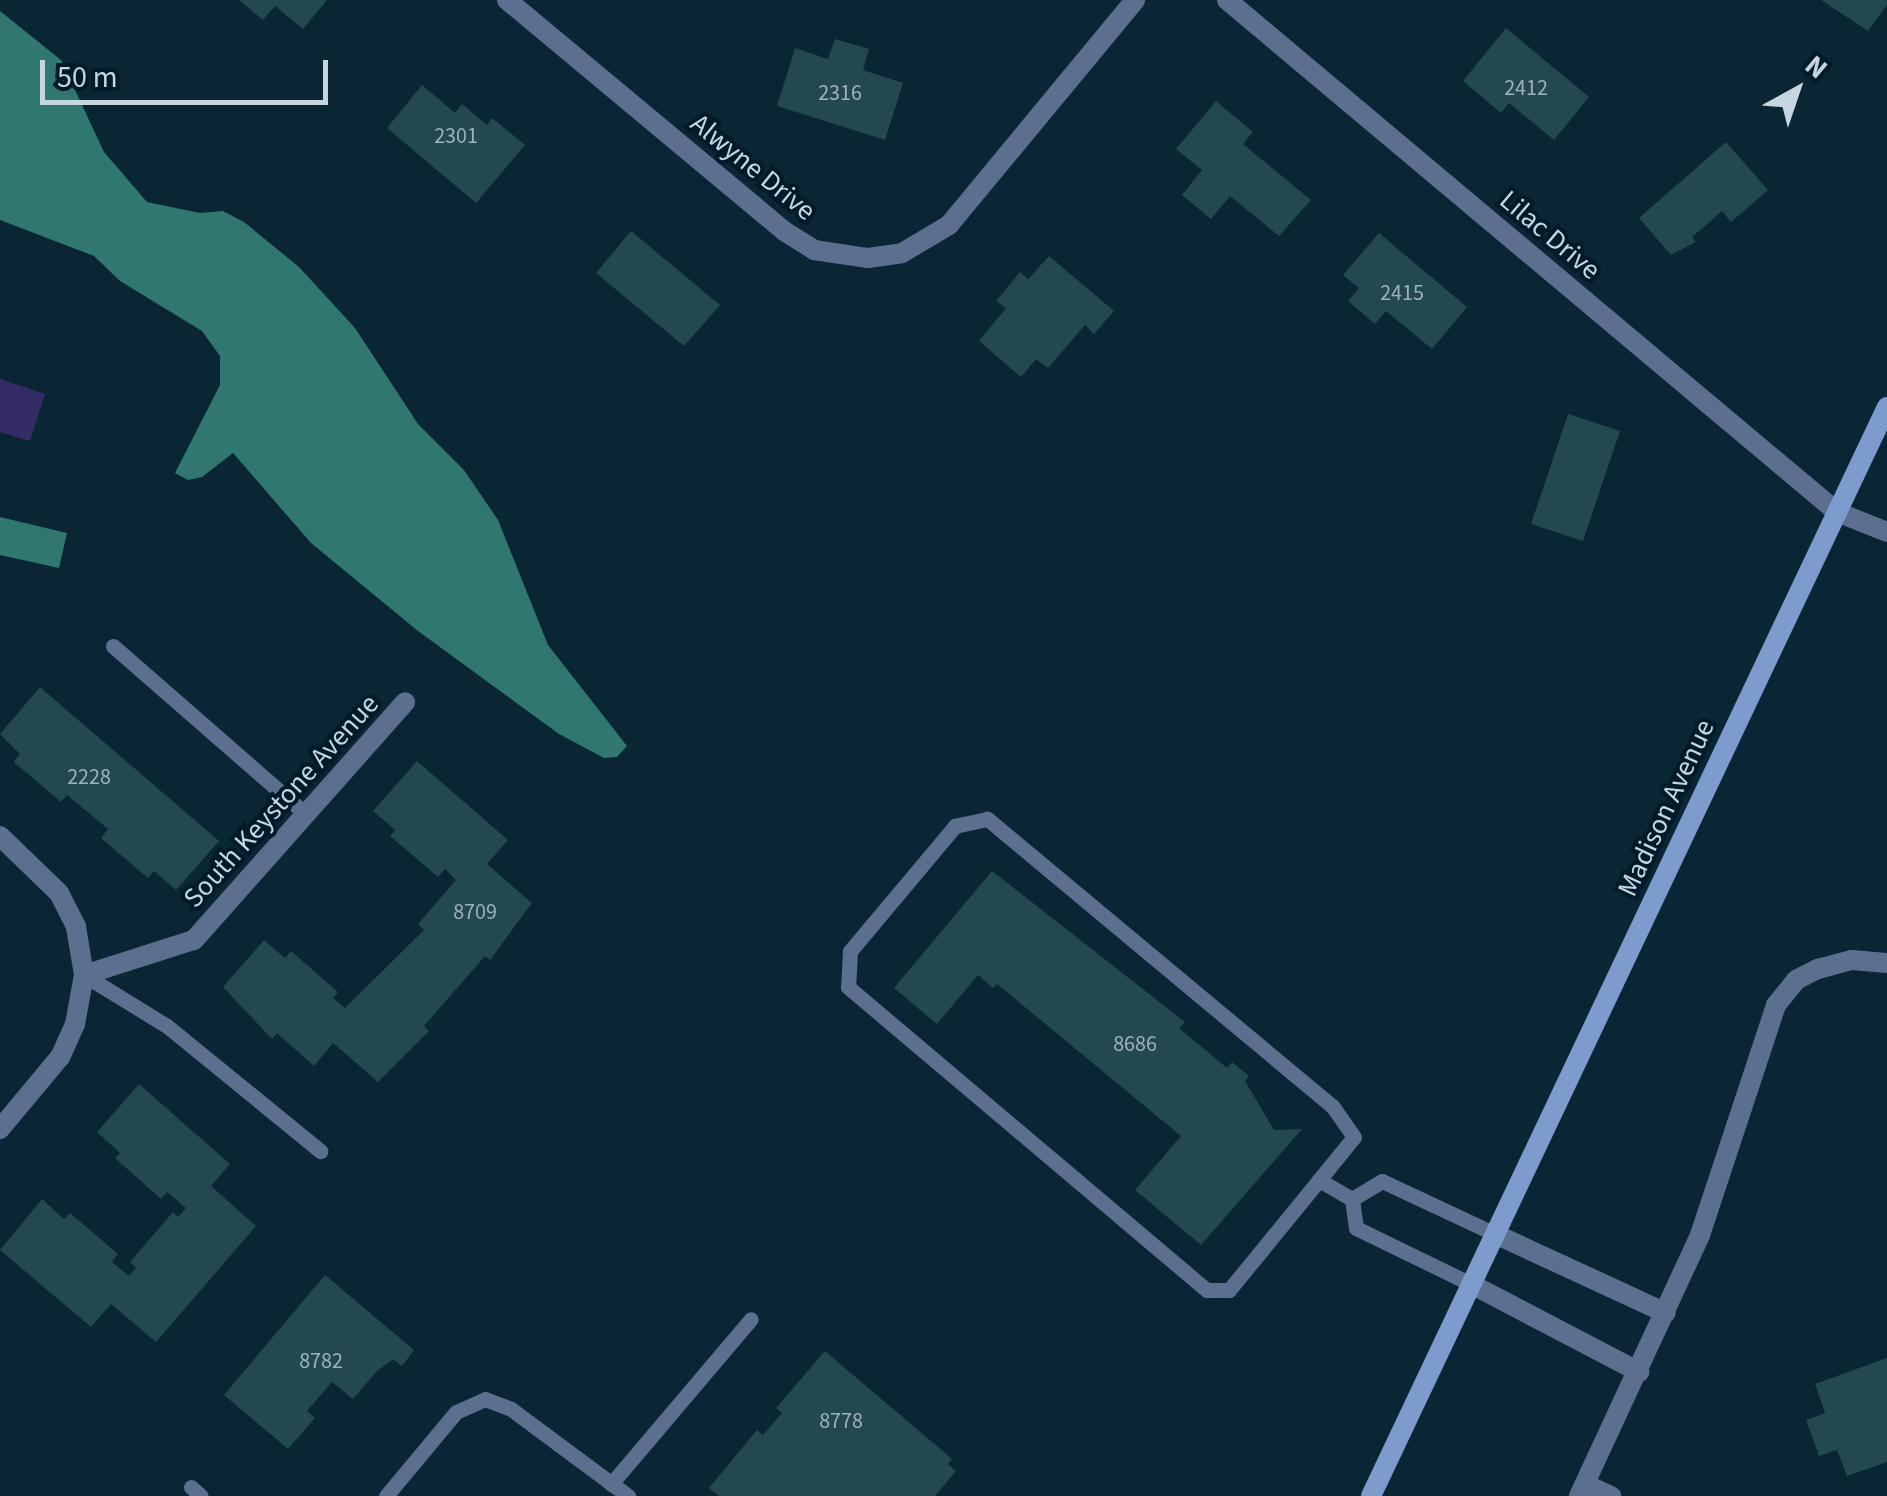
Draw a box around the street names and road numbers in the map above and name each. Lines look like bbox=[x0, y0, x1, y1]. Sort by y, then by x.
street label: Alwyne Drive bbox=[684, 106, 822, 228]
street label: Lilac Drive bbox=[1493, 183, 1607, 287]
street label: South Keystone Avenue bbox=[176, 687, 386, 915]
street label: Madison Avenue bbox=[1610, 714, 1722, 902]

